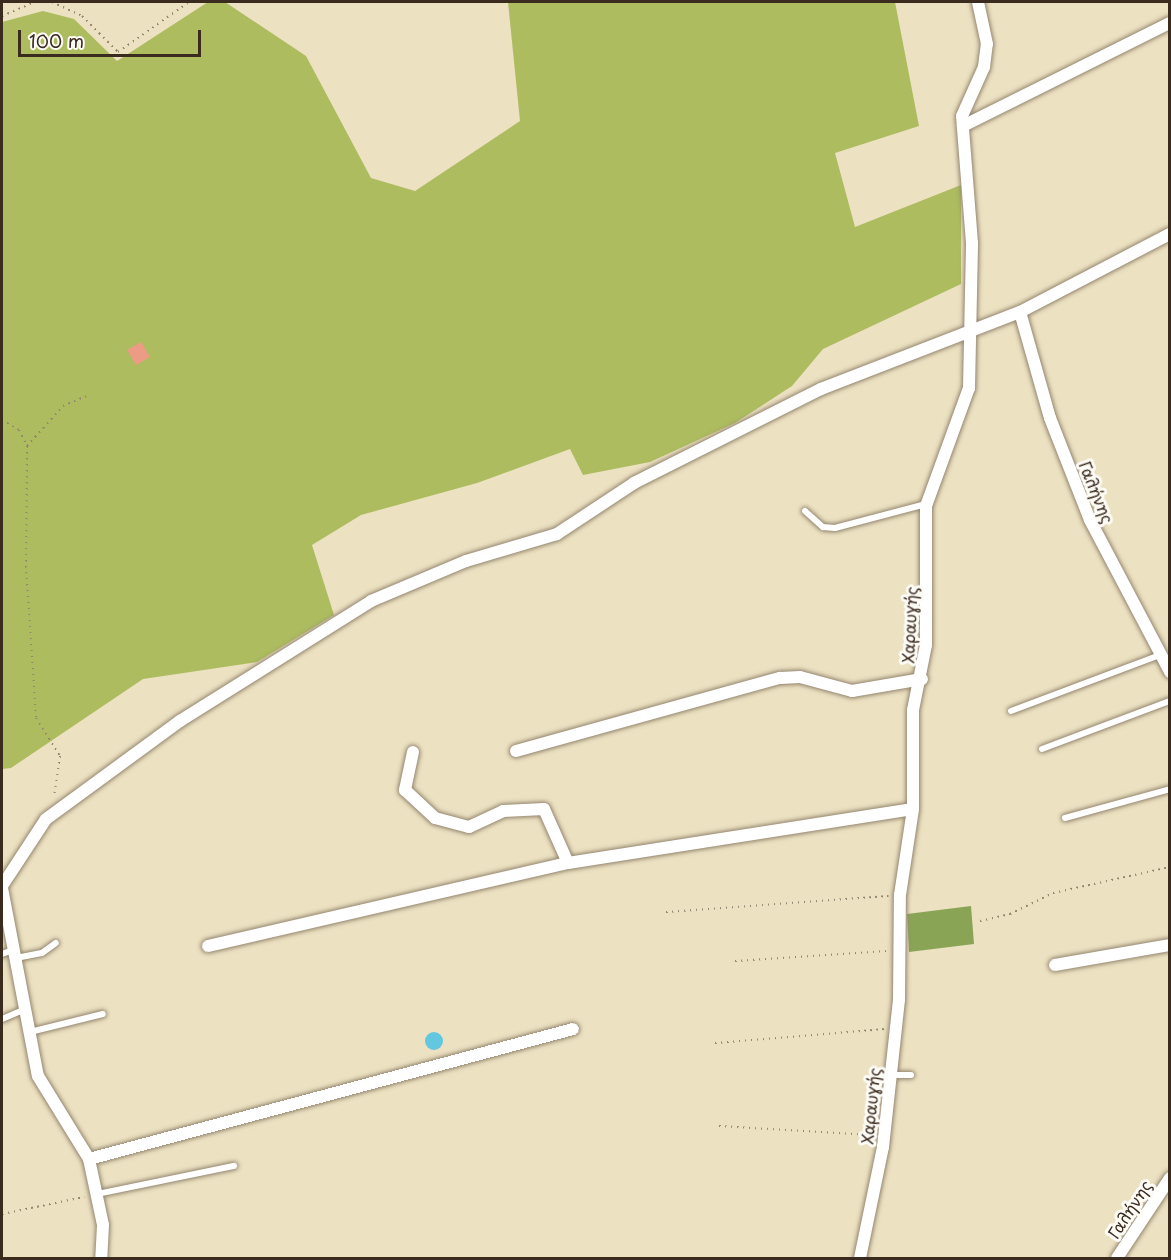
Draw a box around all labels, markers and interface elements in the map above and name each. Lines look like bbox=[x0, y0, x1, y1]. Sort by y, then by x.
scale bar bbox=[21, 18, 204, 56]
text: 100 m bbox=[29, 27, 84, 54]
street label: Γαλήνης bbox=[1076, 458, 1118, 526]
street label: Χαραυγής bbox=[897, 586, 921, 664]
street label: Χαραυγής bbox=[856, 1067, 884, 1145]
street label: Γαλήνης bbox=[1103, 1176, 1155, 1242]

